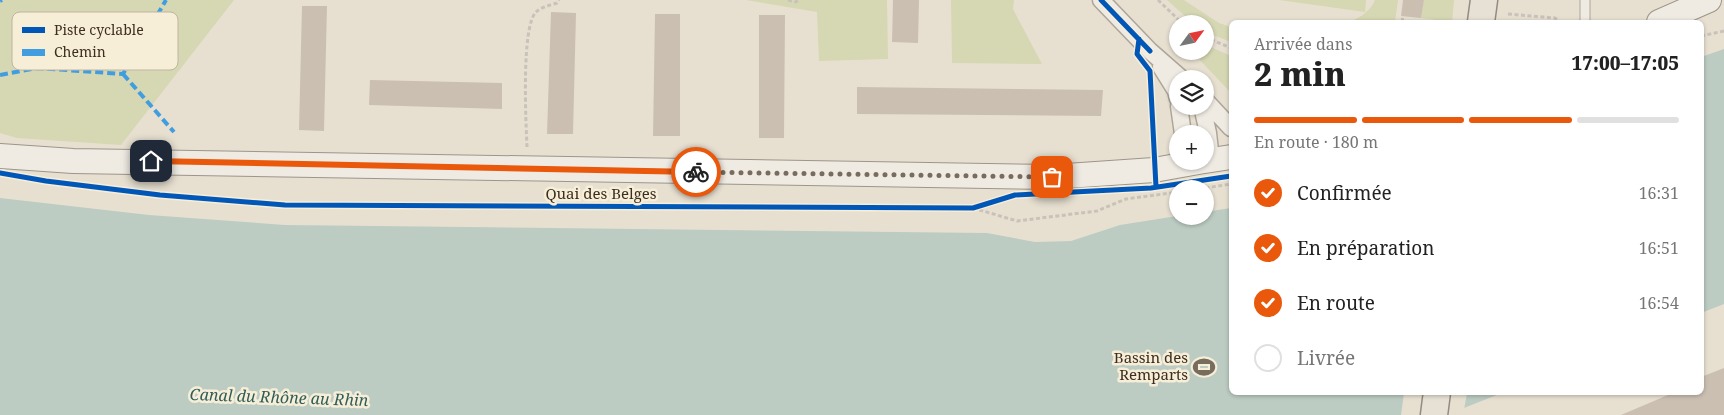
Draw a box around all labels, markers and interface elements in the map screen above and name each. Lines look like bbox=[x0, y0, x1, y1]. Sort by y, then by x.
legend bbox=[12, 12, 178, 70]
north arrow bbox=[1169, 15, 1214, 60]
map controls bbox=[1169, 15, 1214, 225]
text: Piste cyclable bbox=[54, 20, 144, 39]
text: Arrivée dans bbox=[1254, 33, 1352, 55]
text: Chemin bbox=[54, 42, 106, 61]
text: 17:00–17:05 bbox=[1571, 50, 1679, 76]
text: 2 min bbox=[1254, 52, 1346, 95]
button: layers bbox=[1169, 70, 1214, 115]
button: + bbox=[1169, 125, 1214, 170]
text: En route · 180 m bbox=[1254, 131, 1378, 153]
pin bbox=[130, 140, 172, 182]
icon: home bbox=[137, 147, 165, 175]
courier bbox=[671, 147, 721, 197]
pin bbox=[1031, 156, 1073, 198]
icon: bike bbox=[682, 158, 710, 186]
icon: bag bbox=[1038, 163, 1066, 191]
icon: check bbox=[1254, 179, 1282, 207]
button: − bbox=[1169, 180, 1214, 225]
text: Confirmée bbox=[1297, 180, 1392, 206]
text: 16:31 bbox=[1639, 182, 1679, 204]
street label: Quai des Belges bbox=[545, 183, 657, 203]
icon: check bbox=[1254, 234, 1282, 262]
text: En préparation bbox=[1297, 235, 1434, 261]
text: 16:51 bbox=[1639, 237, 1679, 259]
icon: check bbox=[1254, 289, 1282, 317]
text: En route bbox=[1297, 290, 1375, 316]
text: 16:54 bbox=[1639, 292, 1679, 314]
text: Livrée bbox=[1297, 345, 1355, 371]
place label: Bassin des Remparts bbox=[1114, 347, 1188, 384]
sports icon: Bassin des Remparts bbox=[1191, 354, 1217, 380]
water label: Canal du Rhône au Rhin bbox=[189, 383, 369, 411]

